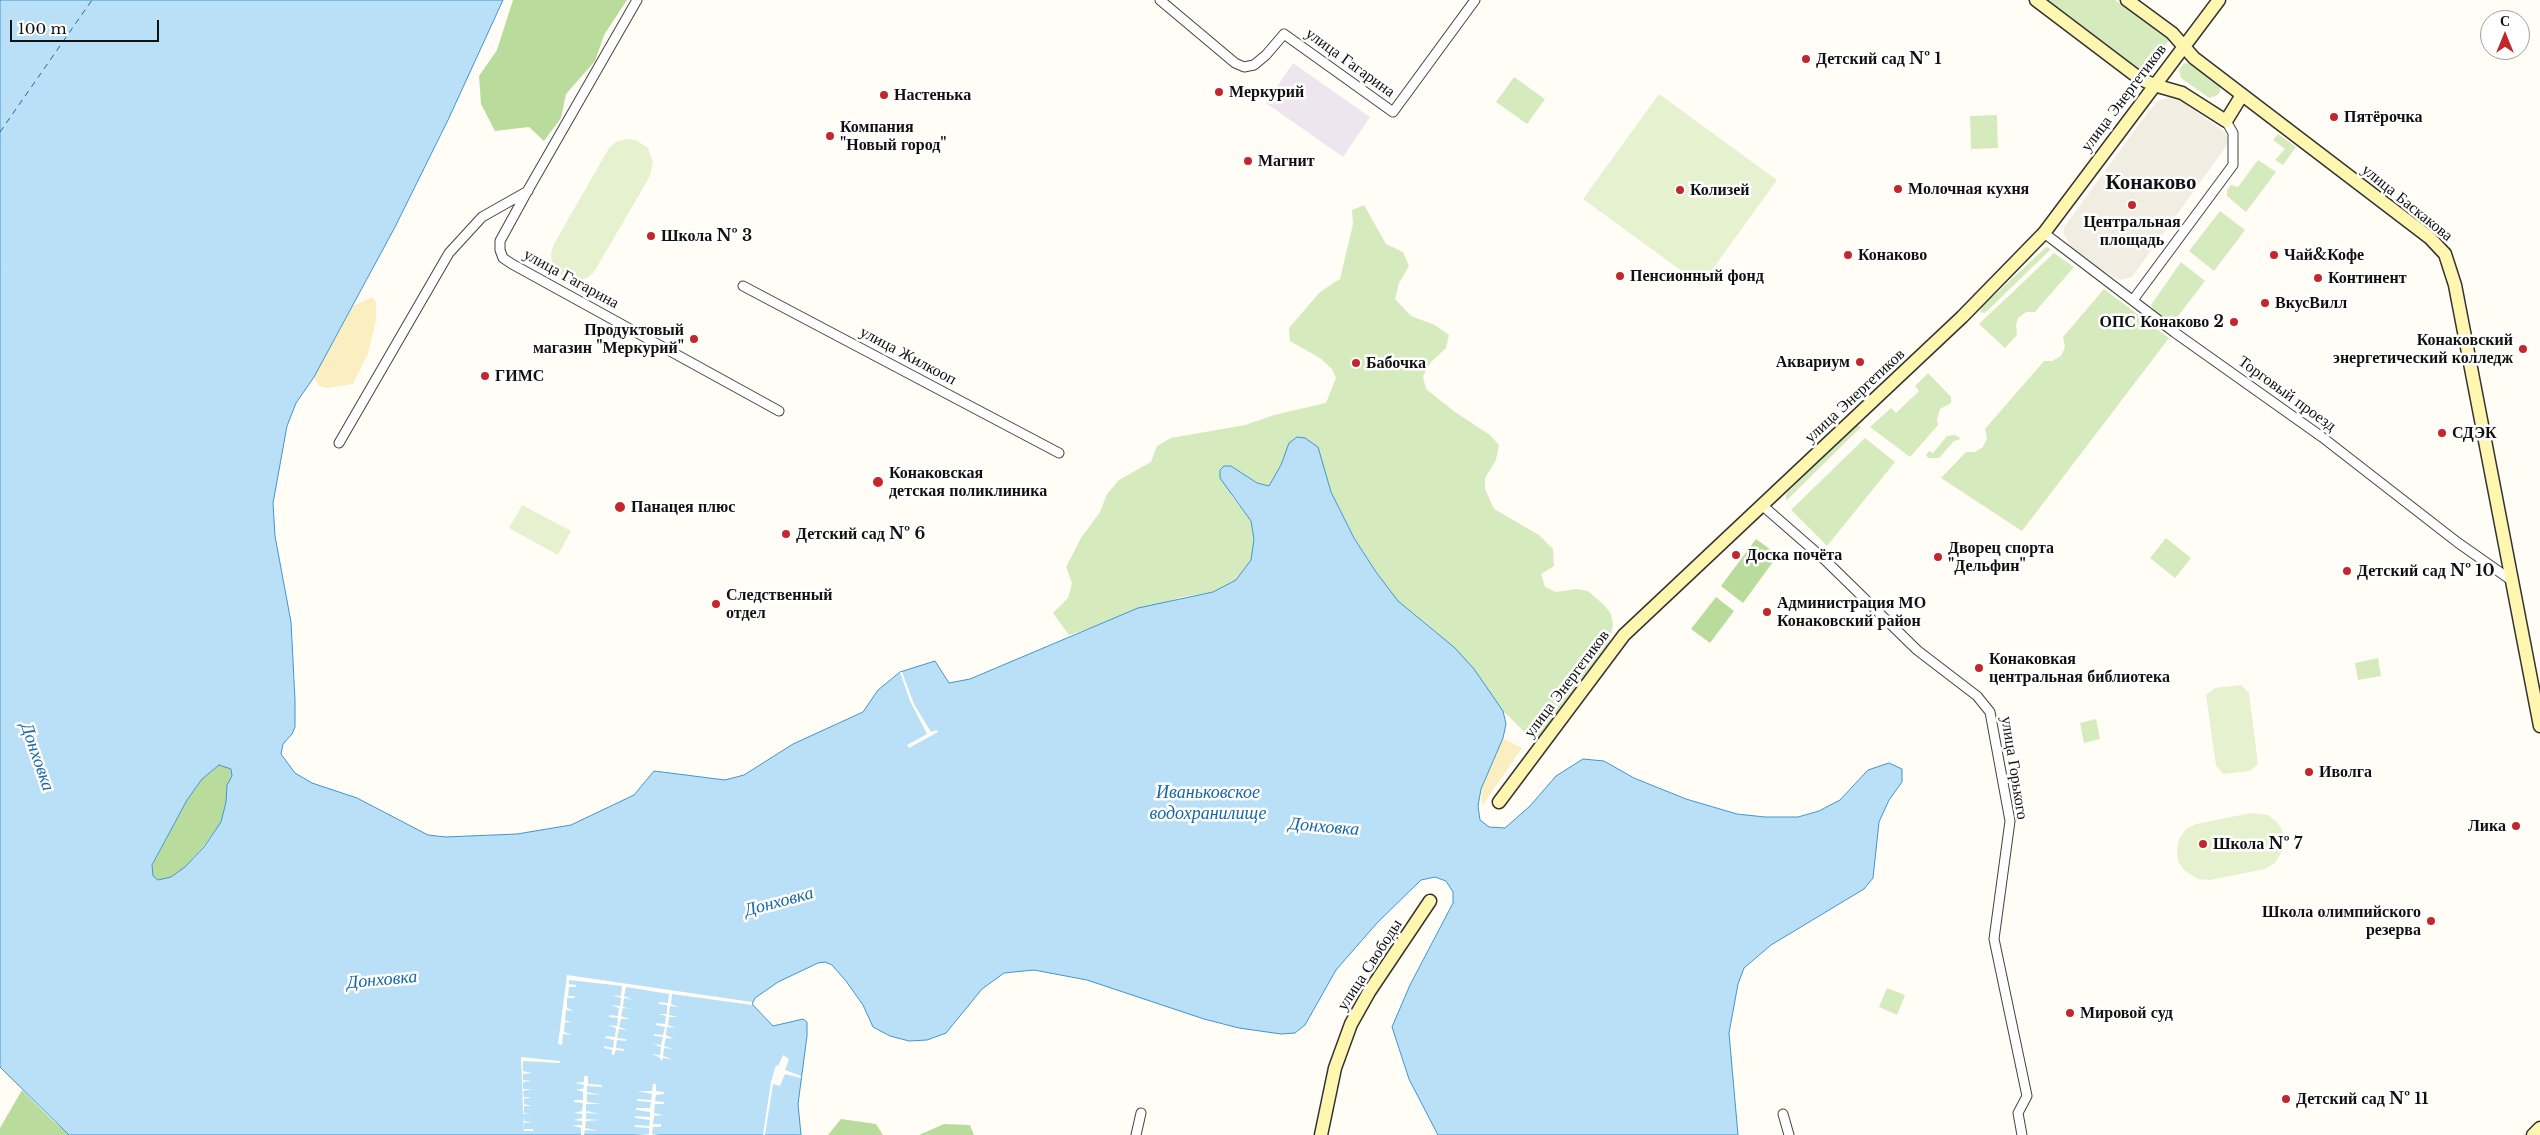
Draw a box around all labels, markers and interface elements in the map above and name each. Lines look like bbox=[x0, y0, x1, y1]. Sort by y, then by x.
scale bar bbox=[12, 10, 161, 42]
north arrow bbox=[2480, 10, 2530, 60]
text: С bbox=[2500, 12, 2510, 30]
text: 100 m bbox=[18, 19, 67, 38]
street label: улица Гагарина bbox=[1302, 24, 1398, 102]
street label: улица Энергетиков bbox=[2077, 40, 2171, 156]
place label: Детский сад № 1 bbox=[1816, 49, 1941, 69]
marker: Детский сад № 1 bbox=[1800, 53, 1812, 65]
place label: Меркурий bbox=[1229, 82, 1304, 102]
place label: Настенька bbox=[894, 85, 971, 105]
marker: Меркурий bbox=[1213, 86, 1225, 98]
marker: Настенька bbox=[878, 89, 890, 101]
place label: Пятёрочка bbox=[2344, 107, 2423, 127]
marker: Пятёрочка bbox=[2328, 111, 2340, 123]
place label: Компания "Новый город" bbox=[840, 117, 947, 155]
marker: Компания "Новый город" bbox=[824, 130, 836, 142]
place label: Магнит bbox=[1258, 151, 1315, 171]
marker: Магнит bbox=[1242, 155, 1254, 167]
street label: улица Баскакова bbox=[2358, 160, 2456, 246]
district label: Конаково bbox=[2106, 170, 2196, 196]
place label: Молочная кухня bbox=[1908, 179, 2029, 199]
place label: Колизей bbox=[1690, 180, 1750, 200]
marker: Молочная кухня bbox=[1892, 183, 1904, 195]
marker: Колизей bbox=[1674, 184, 1686, 196]
marker: Центральная площадь bbox=[2126, 199, 2138, 211]
place label: Центральная площадь bbox=[2083, 212, 2181, 250]
place label: Школа № 3 bbox=[661, 226, 752, 246]
marker: Школа № 3 bbox=[645, 230, 657, 242]
street label: улица Гагарина bbox=[520, 245, 622, 313]
place label: Конаково bbox=[1858, 245, 1927, 265]
place label: Чай&Кофе bbox=[2284, 245, 2364, 265]
marker: Конаково bbox=[1842, 249, 1854, 261]
marker: Чай&Кофе bbox=[2268, 249, 2280, 261]
place label: Пенсионный фонд bbox=[1630, 266, 1764, 286]
place label: Континент bbox=[2328, 268, 2406, 288]
marker: Пенсионный фонд bbox=[1614, 270, 1626, 282]
marker: Континент bbox=[2312, 272, 2324, 284]
place label: ВкусВилл bbox=[2275, 293, 2347, 313]
marker: ВкусВилл bbox=[2259, 297, 2271, 309]
place label: ОПС Конаково 2 bbox=[2099, 312, 2224, 332]
marker: ОПС Конаково 2 bbox=[2228, 316, 2240, 328]
place label: Продуктовый магазин "Меркурий" bbox=[533, 320, 684, 358]
street label: улица Жилкооп bbox=[856, 323, 960, 389]
place label: Конаковский энергетический колледж bbox=[2333, 330, 2513, 368]
marker: Продуктовый магазин "Меркурий" bbox=[688, 333, 700, 345]
marker: Конаковский энергетический колледж bbox=[2517, 343, 2529, 355]
street label: улица Энергетиков bbox=[1801, 345, 1909, 447]
place label: Аквариум bbox=[1776, 352, 1850, 372]
street label: Торговый проезд bbox=[2234, 352, 2340, 436]
place label: Бабочка bbox=[1366, 353, 1426, 373]
marker: Аквариум bbox=[1854, 356, 1866, 368]
marker: Бабочка bbox=[1350, 357, 1362, 369]
place label: ГИМС bbox=[495, 366, 544, 386]
marker: ГИМС bbox=[479, 370, 491, 382]
place label: СДЭК bbox=[2452, 423, 2497, 443]
marker: СДЭК bbox=[2436, 427, 2448, 439]
place label: Конаковская детская поликлиника bbox=[889, 463, 1047, 501]
marker: Конаковская детская поликлиника bbox=[871, 475, 885, 489]
place label: Панацея плюс bbox=[631, 497, 735, 517]
marker: Панацея плюс bbox=[613, 500, 627, 514]
place label: Детский сад № 6 bbox=[796, 524, 925, 544]
marker: Детский сад № 6 bbox=[780, 528, 792, 540]
place label: Дворец спорта "Дельфин" bbox=[1948, 538, 2054, 576]
place label: Доска почёта bbox=[1746, 545, 1842, 565]
marker: Доска почёта bbox=[1730, 549, 1742, 561]
marker: Дворец спорта "Дельфин" bbox=[1932, 551, 1944, 563]
place label: Детский сад № 10 bbox=[2357, 561, 2494, 581]
marker: Детский сад № 10 bbox=[2341, 565, 2353, 577]
place label: Следственный отдел bbox=[726, 585, 832, 623]
place label: Администрация МО Конаковский район bbox=[1777, 593, 1926, 631]
marker: Следственный отдел bbox=[710, 598, 722, 610]
marker: Администрация МО Конаковский район bbox=[1761, 606, 1773, 618]
street label: улица Энергетиков bbox=[1520, 626, 1614, 742]
place label: Конаковкая центральная библиотека bbox=[1989, 649, 2170, 687]
marker: Конаковкая центральная библиотека bbox=[1973, 662, 1985, 674]
street label: улица Горького bbox=[1996, 715, 2032, 821]
water label: Донховка bbox=[15, 720, 59, 794]
place label: Иволга bbox=[2319, 762, 2372, 782]
marker: Иволга bbox=[2303, 766, 2315, 778]
water label: Иваньковское водохранилище bbox=[1150, 782, 1266, 824]
water label: Донховка bbox=[1288, 813, 1360, 841]
place label: Лика bbox=[2468, 816, 2506, 836]
marker: Лика bbox=[2510, 820, 2522, 832]
place label: Школа № 7 bbox=[2213, 834, 2302, 854]
marker: Школа № 7 bbox=[2197, 838, 2209, 850]
water label: Донховка bbox=[742, 882, 816, 922]
place label: Школа олимпийского резерва bbox=[2262, 902, 2421, 940]
marker: Школа олимпийского резерва bbox=[2425, 915, 2437, 927]
street label: улица Свободы bbox=[1333, 916, 1407, 1014]
water label: Донховка bbox=[346, 966, 418, 994]
place label: Мировой суд bbox=[2080, 1003, 2173, 1023]
marker: Мировой суд bbox=[2064, 1007, 2076, 1019]
place label: Детский сад № 11 bbox=[2296, 1089, 2428, 1109]
marker: Детский сад № 11 bbox=[2280, 1093, 2292, 1105]

